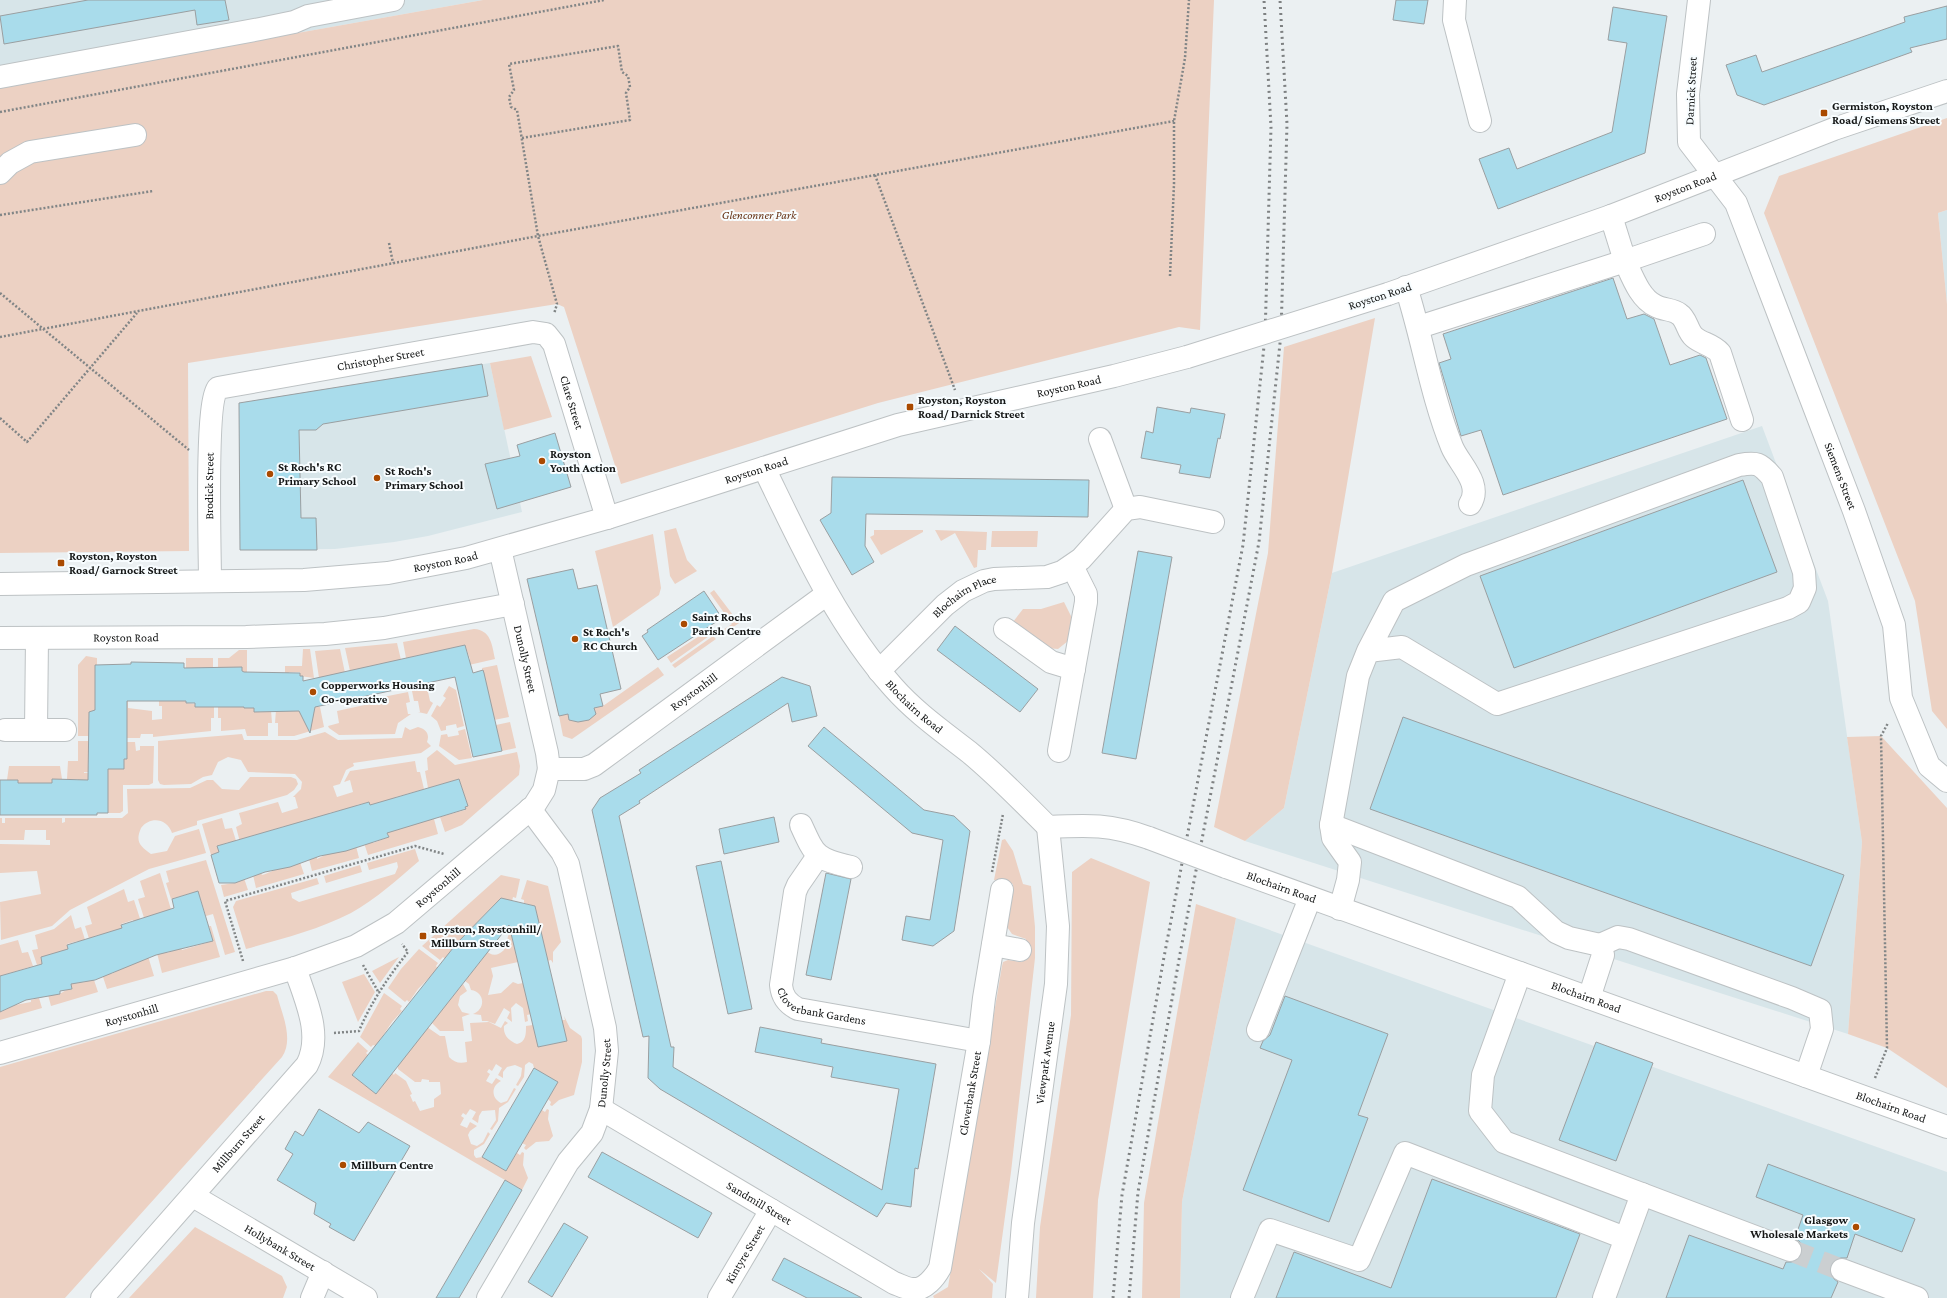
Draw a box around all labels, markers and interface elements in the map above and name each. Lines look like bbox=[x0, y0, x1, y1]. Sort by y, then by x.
street label: Darnick Street bbox=[1682, 55, 1700, 126]
place label: Germiston, Royston Road/ Siemens Street bbox=[1832, 99, 1941, 127]
marker: Germiston, Royston Road/ Siemens Street bbox=[1819, 108, 1829, 118]
street label: Royston Road bbox=[1652, 168, 1719, 205]
park label: Glenconner Park bbox=[722, 208, 797, 222]
street label: Royston Road bbox=[1347, 279, 1414, 313]
street label: Christopher Street bbox=[336, 344, 426, 374]
street label: Royston Road bbox=[1035, 372, 1103, 400]
street label: Clare Street bbox=[557, 374, 587, 432]
place label: Royston, Royston Road/ Darnick Street bbox=[918, 393, 1025, 421]
marker: Royston, Royston Road/ Darnick Street bbox=[905, 402, 915, 412]
street label: Siemens Street bbox=[1821, 441, 1860, 512]
place label: Royston Youth Action bbox=[550, 447, 616, 475]
street label: Brodick Street bbox=[202, 451, 217, 520]
street label: Royston Road bbox=[723, 453, 790, 487]
marker: Royston Youth Action bbox=[537, 456, 547, 466]
place label: St Roch's RC Primary School bbox=[278, 460, 357, 488]
place label: St Roch's Primary School bbox=[385, 464, 464, 492]
marker: St Roch's RC Primary School bbox=[265, 469, 275, 479]
marker: St Roch's Primary School bbox=[372, 473, 382, 483]
street label: Royston Road bbox=[412, 548, 480, 575]
place label: Royston, Royston Road/ Garnock Street bbox=[69, 549, 178, 577]
marker: Royston, Royston Road/ Garnock Street bbox=[56, 558, 66, 568]
street label: Blochairn Place bbox=[929, 572, 998, 621]
place label: Saint Rochs Parish Centre bbox=[692, 610, 761, 638]
marker: Saint Rochs Parish Centre bbox=[679, 619, 689, 629]
street label: Dunolly Street bbox=[511, 624, 540, 695]
place label: St Roch's RC Church bbox=[583, 625, 638, 653]
street label: Royston Road bbox=[93, 630, 159, 645]
marker: St Roch's RC Church bbox=[570, 634, 580, 644]
street label: Roystonhill bbox=[668, 670, 720, 714]
street label: Blochairn Road bbox=[883, 677, 946, 737]
place label: Copperworks Housing Co-operative bbox=[321, 678, 435, 706]
marker: Copperworks Housing Co-operative bbox=[308, 687, 318, 697]
street label: Roystonhill bbox=[413, 864, 463, 910]
street label: Blochairn Road bbox=[1245, 868, 1319, 906]
place label: Royston, Roystonhill/ Millburn Street bbox=[431, 922, 541, 950]
marker: Royston, Roystonhill/ Millburn Street bbox=[418, 931, 428, 941]
street label: Blochairn Road bbox=[1550, 978, 1624, 1016]
street label: Cloverbank Gardens bbox=[774, 986, 867, 1028]
street label: Roystonhill bbox=[103, 1001, 160, 1029]
street label: Viewpark Avenue bbox=[1032, 1021, 1058, 1105]
street label: Dunolly Street bbox=[594, 1037, 614, 1108]
street label: Cloverbank Street bbox=[956, 1049, 984, 1137]
street label: Blochairn Road bbox=[1854, 1088, 1928, 1126]
street label: Millburn Street bbox=[209, 1111, 268, 1175]
place label: Millburn Centre bbox=[351, 1158, 434, 1172]
marker: Millburn Centre bbox=[338, 1160, 348, 1170]
street label: Sandmill Street bbox=[724, 1178, 795, 1228]
place label: Glasgow Wholesale Markets bbox=[1749, 1213, 1848, 1241]
street label: Hollybank Street bbox=[242, 1221, 319, 1274]
street label: Kintyre Street bbox=[722, 1221, 768, 1286]
marker: Glasgow Wholesale Markets bbox=[1851, 1222, 1861, 1232]

